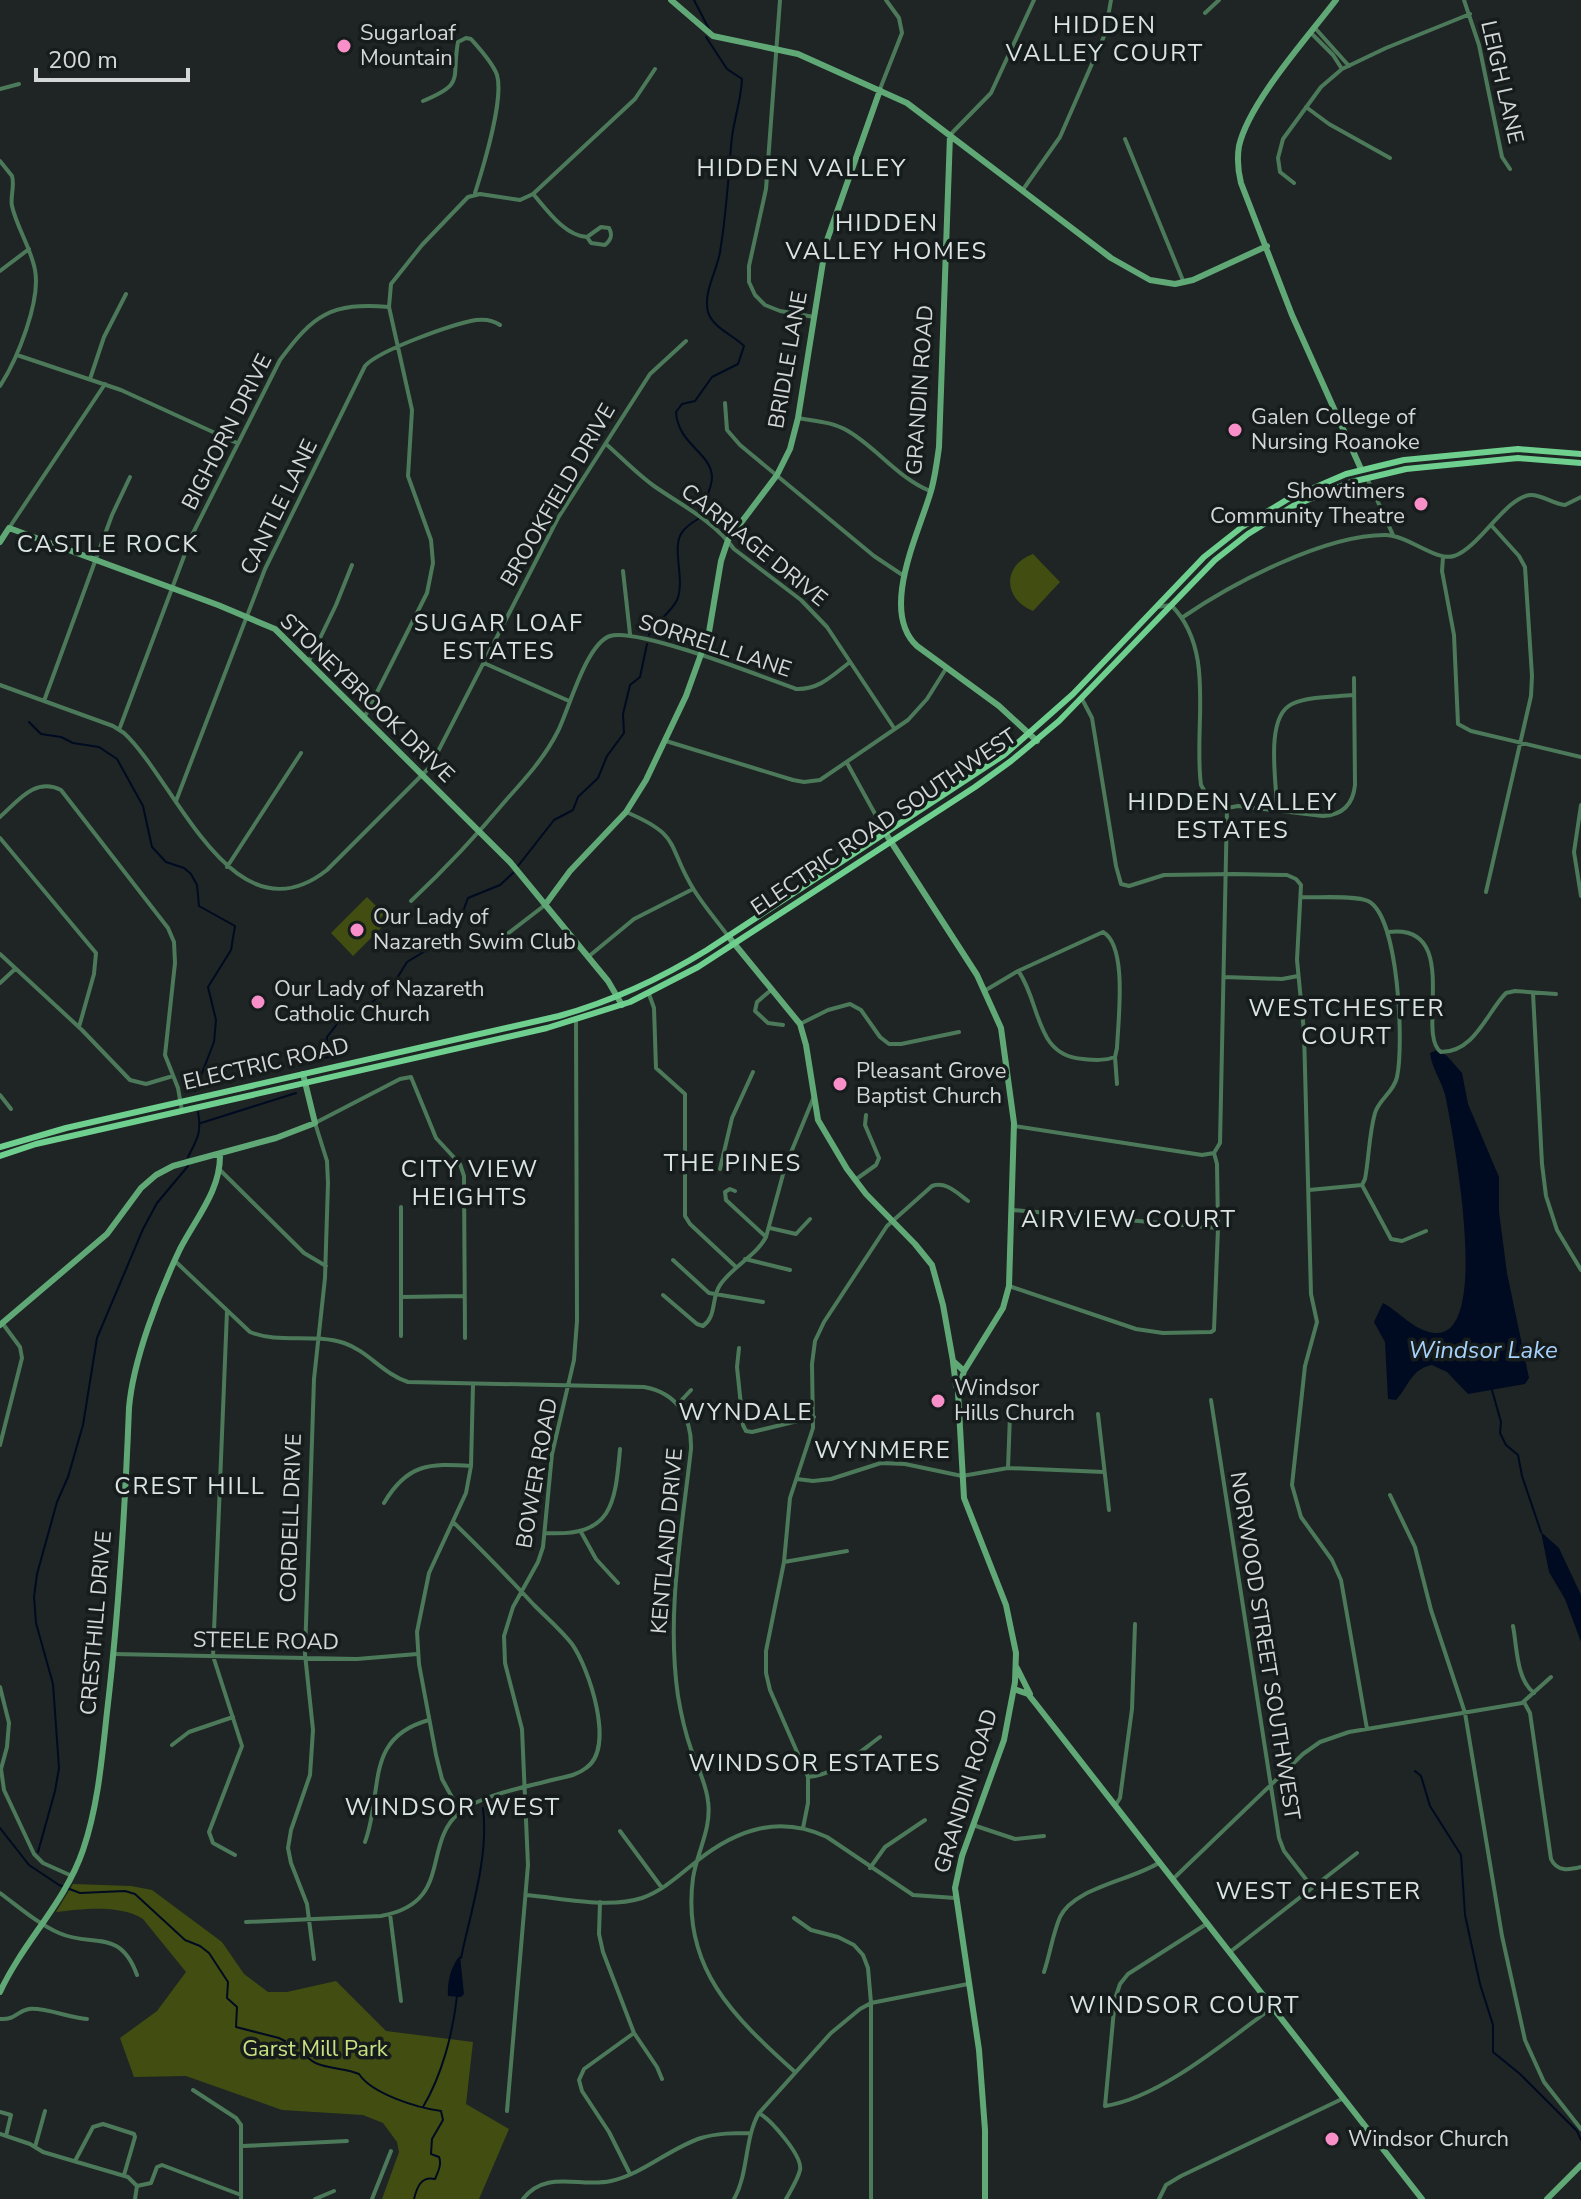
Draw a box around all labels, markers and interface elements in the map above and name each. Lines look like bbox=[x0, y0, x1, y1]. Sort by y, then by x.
district label: HIDDEN VALLEY COURT bbox=[1005, 9, 1204, 69]
place label: Sugarloaf Mountain bbox=[360, 18, 457, 73]
street label: LEIGH LANE bbox=[1473, 18, 1531, 146]
scale bar bbox=[36, 32, 188, 82]
marker: Sugarloaf Mountain bbox=[335, 37, 353, 55]
text: 200 m bbox=[48, 44, 118, 76]
district label: HIDDEN VALLEY bbox=[697, 152, 907, 184]
district label: HIDDEN VALLEY HOMES bbox=[785, 207, 988, 267]
street label: BRIDLE LANE bbox=[761, 289, 815, 431]
street label: GRANDIN ROAD bbox=[899, 304, 941, 476]
street label: BIGHORN DRIVE bbox=[175, 349, 279, 515]
street label: BROOKFIELD DRIVE bbox=[493, 398, 623, 592]
place label: Galen College of Nursing Roanoke bbox=[1251, 402, 1420, 457]
marker: Galen College of Nursing Roanoke bbox=[1226, 421, 1244, 439]
street label: CANTLE LANE bbox=[233, 434, 325, 580]
place label: Showtimers Community Theatre bbox=[1210, 476, 1405, 531]
street label: CARRIAGE DRIVE bbox=[674, 477, 834, 613]
marker: Showtimers Community Theatre bbox=[1412, 495, 1430, 513]
district label: CASTLE ROCK bbox=[17, 528, 199, 560]
street label: STONEYBROOK DRIVE bbox=[273, 607, 461, 789]
district label: SUGAR LOAF ESTATES bbox=[414, 607, 584, 667]
street label: SORRELL LANE bbox=[635, 607, 795, 685]
street label: ELECTRIC ROAD SOUTHWEST bbox=[745, 721, 1024, 923]
district label: HIDDEN VALLEY ESTATES bbox=[1128, 786, 1338, 846]
place label: Our Lady of Nazareth Swim Club bbox=[373, 902, 576, 957]
marker: Our Lady of Nazareth Swim Club bbox=[348, 921, 366, 939]
place label: Our Lady of Nazareth Catholic Church bbox=[274, 974, 485, 1029]
district label: WESTCHESTER COURT bbox=[1248, 992, 1446, 1052]
marker: Our Lady of Nazareth Catholic Church bbox=[249, 993, 267, 1011]
street label: ELECTRIC ROAD bbox=[180, 1030, 352, 1098]
place label: Pleasant Grove Baptist Church bbox=[856, 1056, 1006, 1111]
marker: Pleasant Grove Baptist Church bbox=[831, 1075, 849, 1093]
district label: THE PINES bbox=[664, 1147, 802, 1179]
district label: CITY VIEW HEIGHTS bbox=[401, 1153, 539, 1213]
district label: AIRVIEW COURT bbox=[1021, 1203, 1237, 1235]
water label: Windsor Lake bbox=[1408, 1334, 1558, 1366]
place label: Windsor Hills Church bbox=[954, 1373, 1075, 1428]
marker: Windsor Hills Church bbox=[929, 1392, 947, 1410]
street label: BOWER ROAD bbox=[509, 1395, 565, 1551]
district label: WYNDALE bbox=[678, 1396, 814, 1428]
street label: CORDELL DRIVE bbox=[273, 1433, 309, 1603]
district label: WYNMERE bbox=[814, 1434, 952, 1466]
street label: KENTLAND DRIVE bbox=[644, 1447, 690, 1635]
district label: CREST HILL bbox=[114, 1470, 266, 1502]
street label: NORWOOD STREET SOUTHWEST bbox=[1223, 1470, 1307, 1823]
street label: CRESTHILL DRIVE bbox=[73, 1529, 119, 1717]
street label: STEELE ROAD bbox=[193, 1625, 339, 1657]
street label: GRANDIN ROAD bbox=[927, 1705, 1005, 1877]
district label: WINDSOR ESTATES bbox=[689, 1747, 941, 1779]
district label: WINDSOR WEST bbox=[345, 1791, 561, 1823]
district label: WEST CHESTER bbox=[1216, 1875, 1422, 1907]
district label: WINDSOR COURT bbox=[1069, 1989, 1301, 2021]
park label: Garst Mill Park bbox=[242, 2034, 389, 2064]
place label: Windsor Church bbox=[1348, 2124, 1509, 2154]
marker: Windsor Church bbox=[1323, 2130, 1341, 2148]

